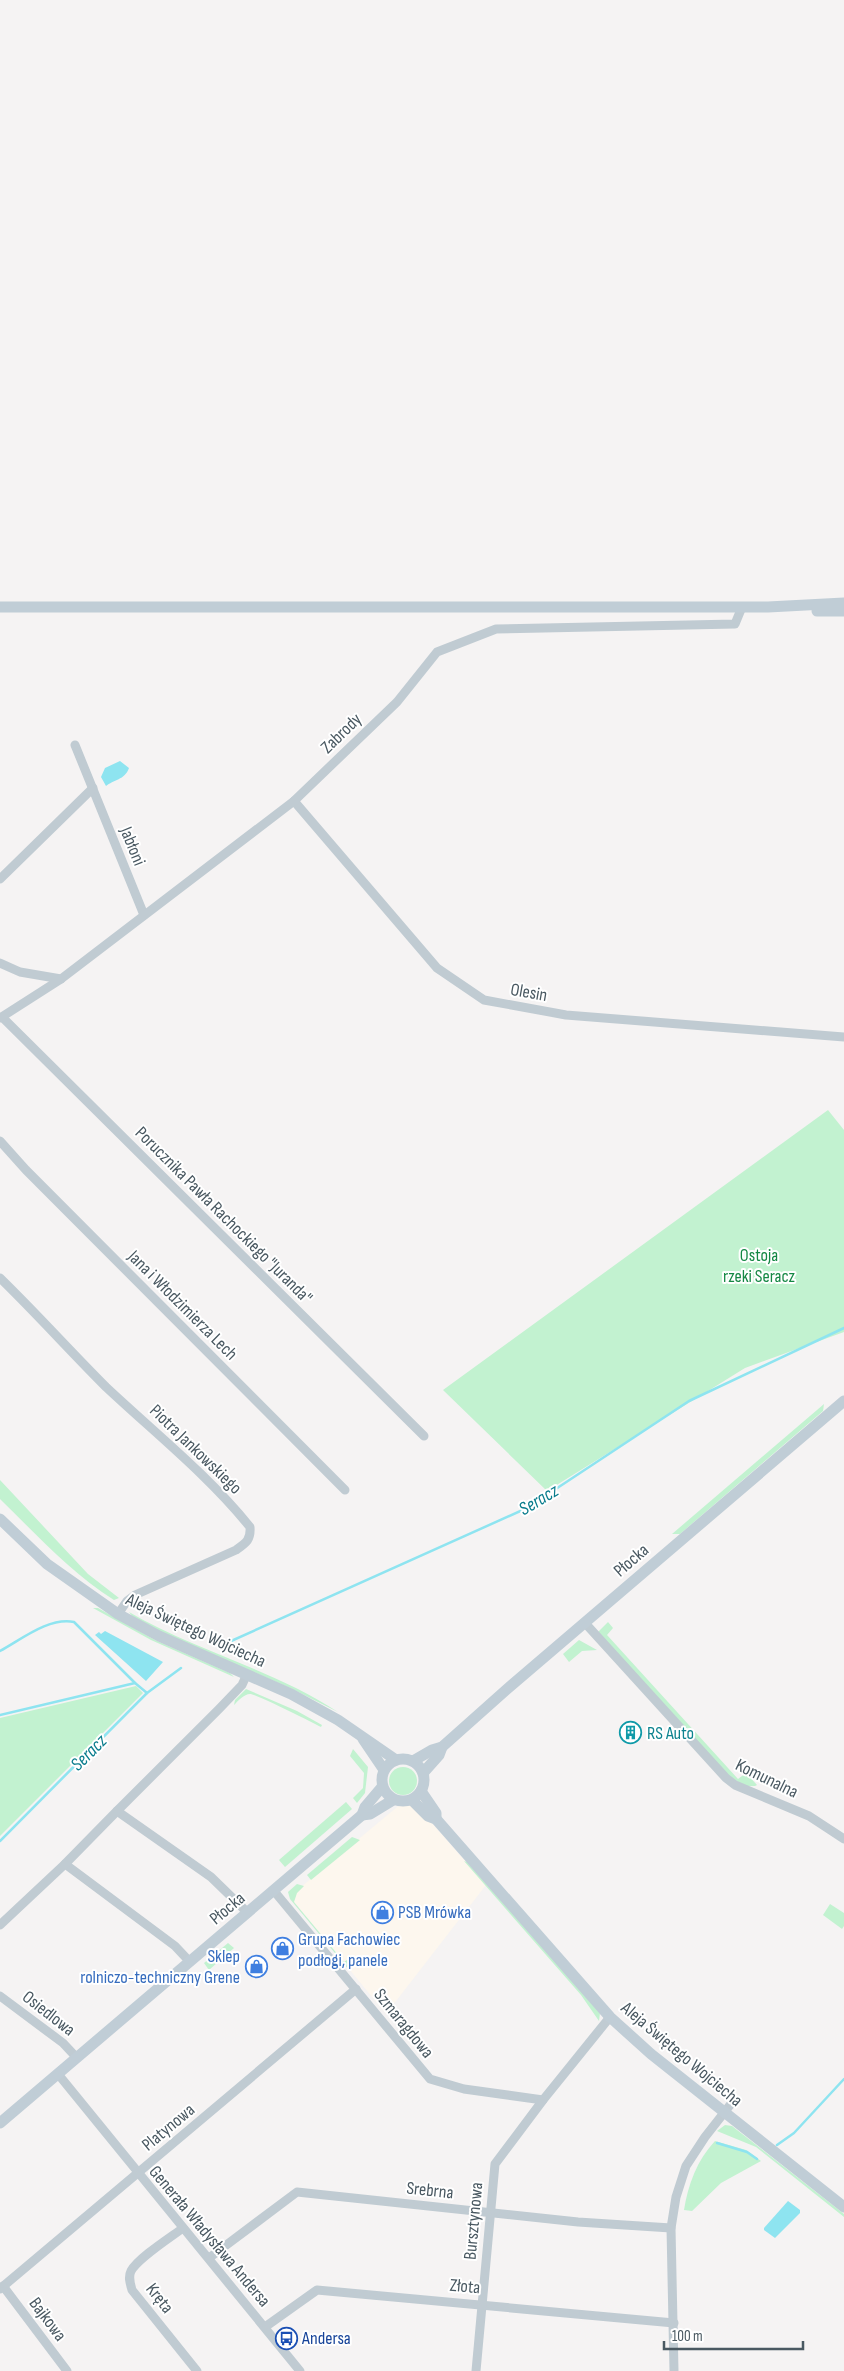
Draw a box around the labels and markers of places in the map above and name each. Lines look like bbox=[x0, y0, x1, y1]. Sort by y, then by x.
building icon: RS Auto bbox=[619, 1721, 643, 1745]
place label: RS Auto bbox=[647, 1723, 694, 1744]
shop icon: PSB Mrówka bbox=[370, 1900, 394, 1924]
place label: PSB Mrówka bbox=[398, 1902, 471, 1923]
place label: Grupa Fachowiec podłogi, panele bbox=[298, 1929, 401, 1971]
shop icon: Grupa Fachowiec podłogi, panele bbox=[270, 1937, 294, 1961]
place label: Sklep rolniczo-techniczny Grene bbox=[80, 1946, 240, 1988]
shop icon: Sklep rolniczo-techniczny Grene bbox=[244, 1954, 268, 1978]
bus stop icon: Andersa bbox=[274, 2326, 298, 2350]
place label: Andersa bbox=[301, 2328, 351, 2349]

